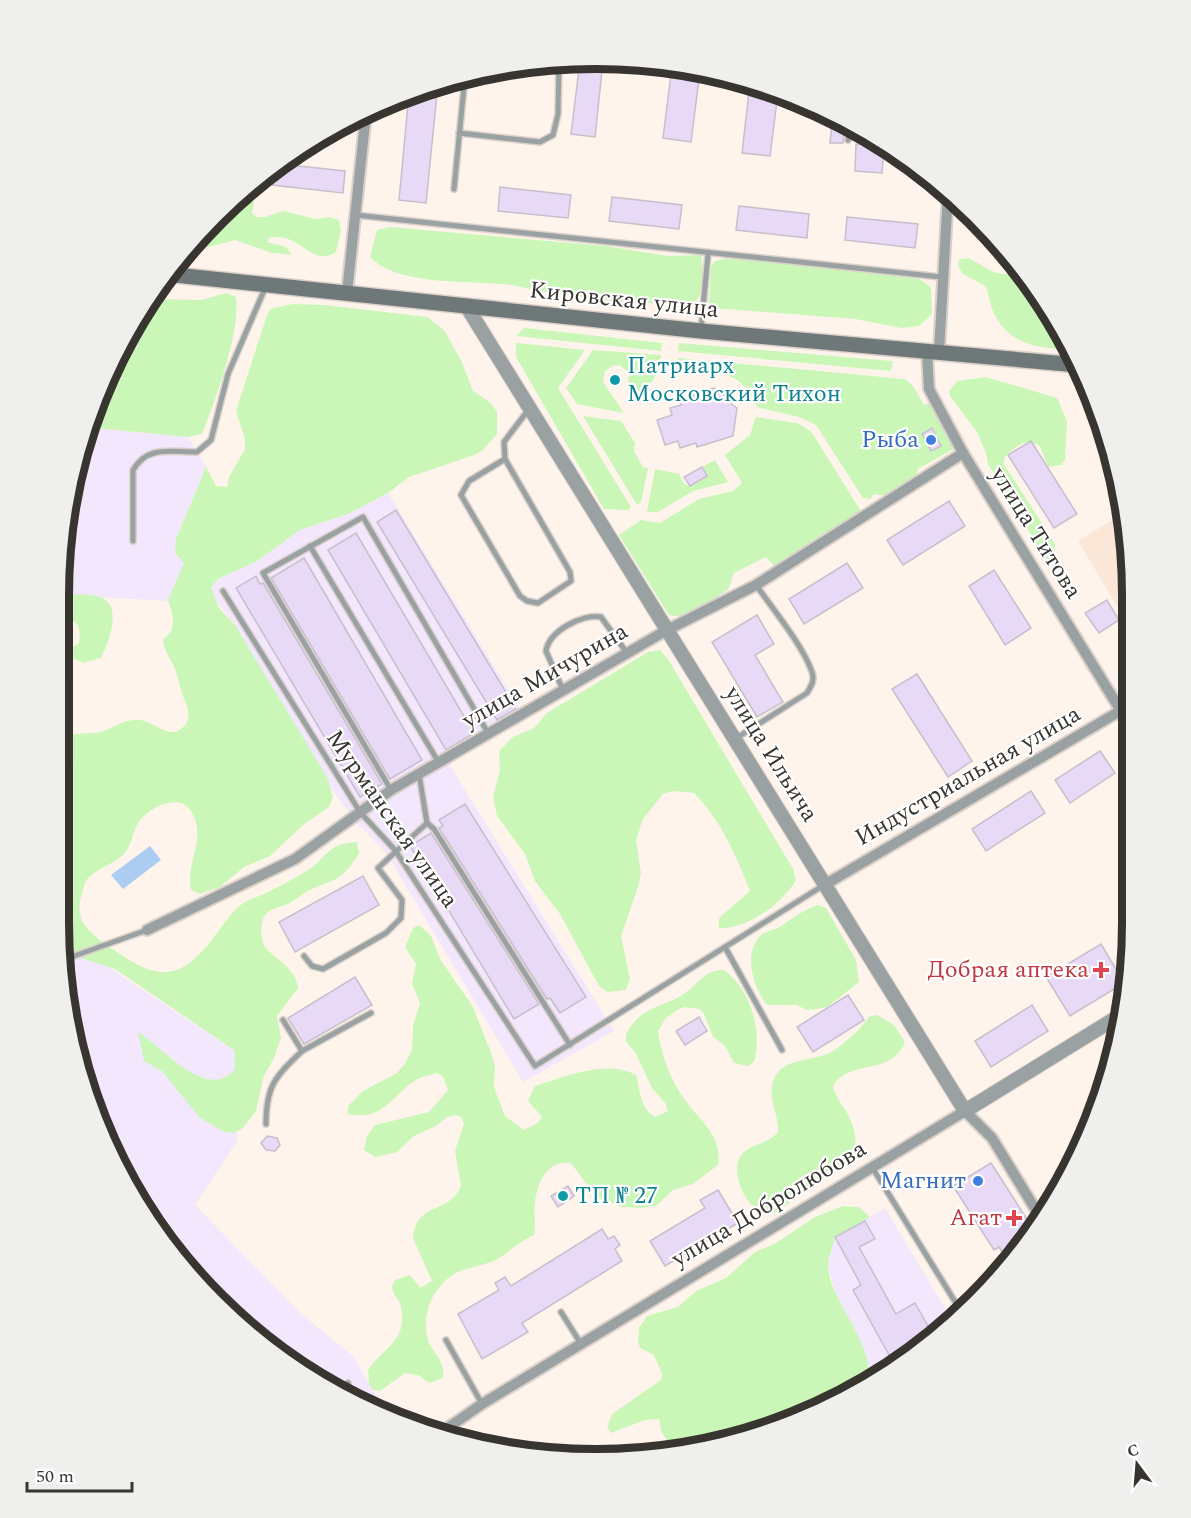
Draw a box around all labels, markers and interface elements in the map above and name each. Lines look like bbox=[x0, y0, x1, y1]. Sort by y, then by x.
street label: Кировская улица bbox=[528, 272, 721, 328]
place label: Патриарх Московский Тихон bbox=[627, 348, 841, 412]
marker: Патриарх Московский Тихон bbox=[608, 373, 622, 387]
place label: Рыба bbox=[861, 422, 919, 458]
marker: Рыба bbox=[924, 433, 938, 447]
street label: улица Титова bbox=[981, 459, 1091, 606]
street label: улица Мичурина bbox=[454, 614, 635, 739]
street label: улица Ильича bbox=[714, 678, 827, 829]
street label: Индустриальная улица bbox=[848, 696, 1088, 856]
street label: Мурманская улица bbox=[317, 722, 467, 916]
place label: Добрая аптека bbox=[927, 952, 1089, 988]
marker: Добрая аптека bbox=[1094, 963, 1108, 977]
street label: улица Добролюбова bbox=[664, 1131, 874, 1277]
place label: Магнит bbox=[880, 1163, 966, 1199]
marker: Магнит bbox=[971, 1174, 985, 1188]
place label: ТП № 27 bbox=[575, 1178, 658, 1214]
marker: ТП № 27 bbox=[556, 1189, 570, 1203]
place label: Агат bbox=[950, 1200, 1002, 1236]
marker: Агат bbox=[1007, 1211, 1021, 1225]
north arrow bbox=[1107, 1434, 1167, 1494]
text: С bbox=[1124, 1437, 1142, 1464]
scale bar bbox=[27, 1455, 132, 1493]
text: 50 m bbox=[36, 1463, 74, 1490]

